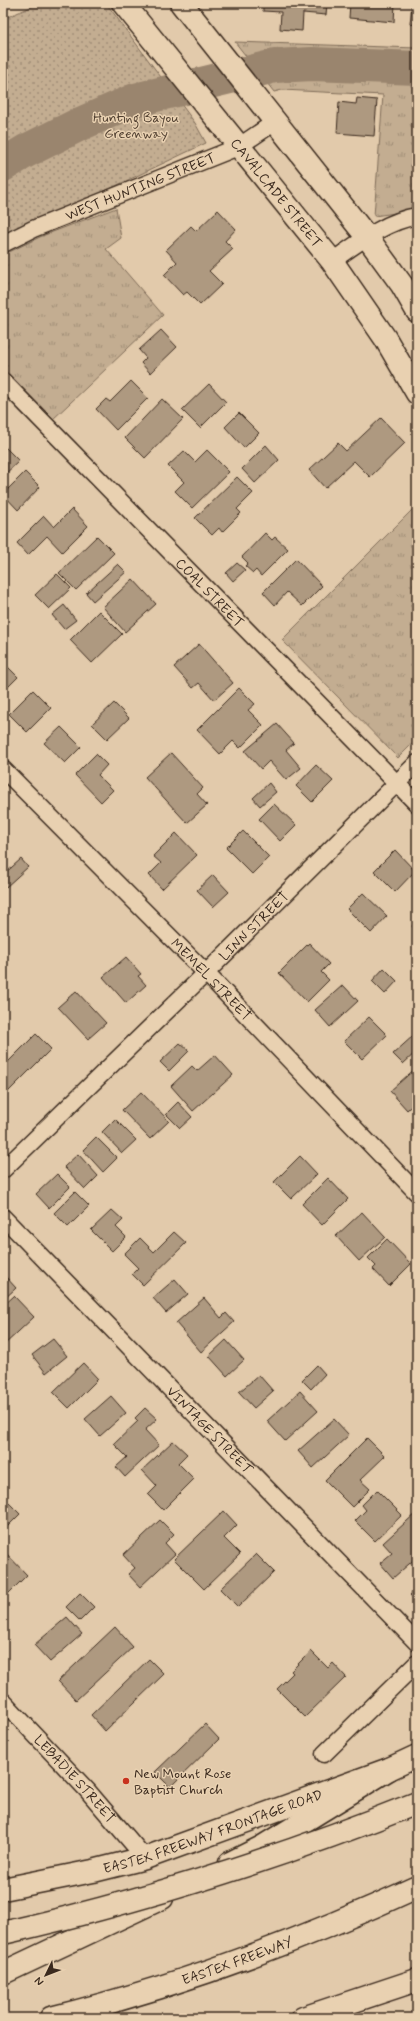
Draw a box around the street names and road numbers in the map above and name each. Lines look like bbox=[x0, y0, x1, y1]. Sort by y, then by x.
street label: CAVALCADE STREET bbox=[226, 135, 326, 252]
street label: WEST HUNTING STREET bbox=[63, 149, 218, 225]
street label: COAL STREET bbox=[171, 555, 247, 632]
street label: LINN STREET bbox=[216, 888, 293, 965]
street label: MEMEL STREET bbox=[166, 935, 255, 1025]
street label: VINTAGE STREET bbox=[162, 1383, 256, 1479]
street label: LEBADIE STREET bbox=[30, 1731, 119, 1827]
street label: EASTEX FREEWAY FRONTAGE ROAD bbox=[101, 1786, 325, 1878]
street label: EASTEX FREEWAY bbox=[180, 1933, 296, 1990]

